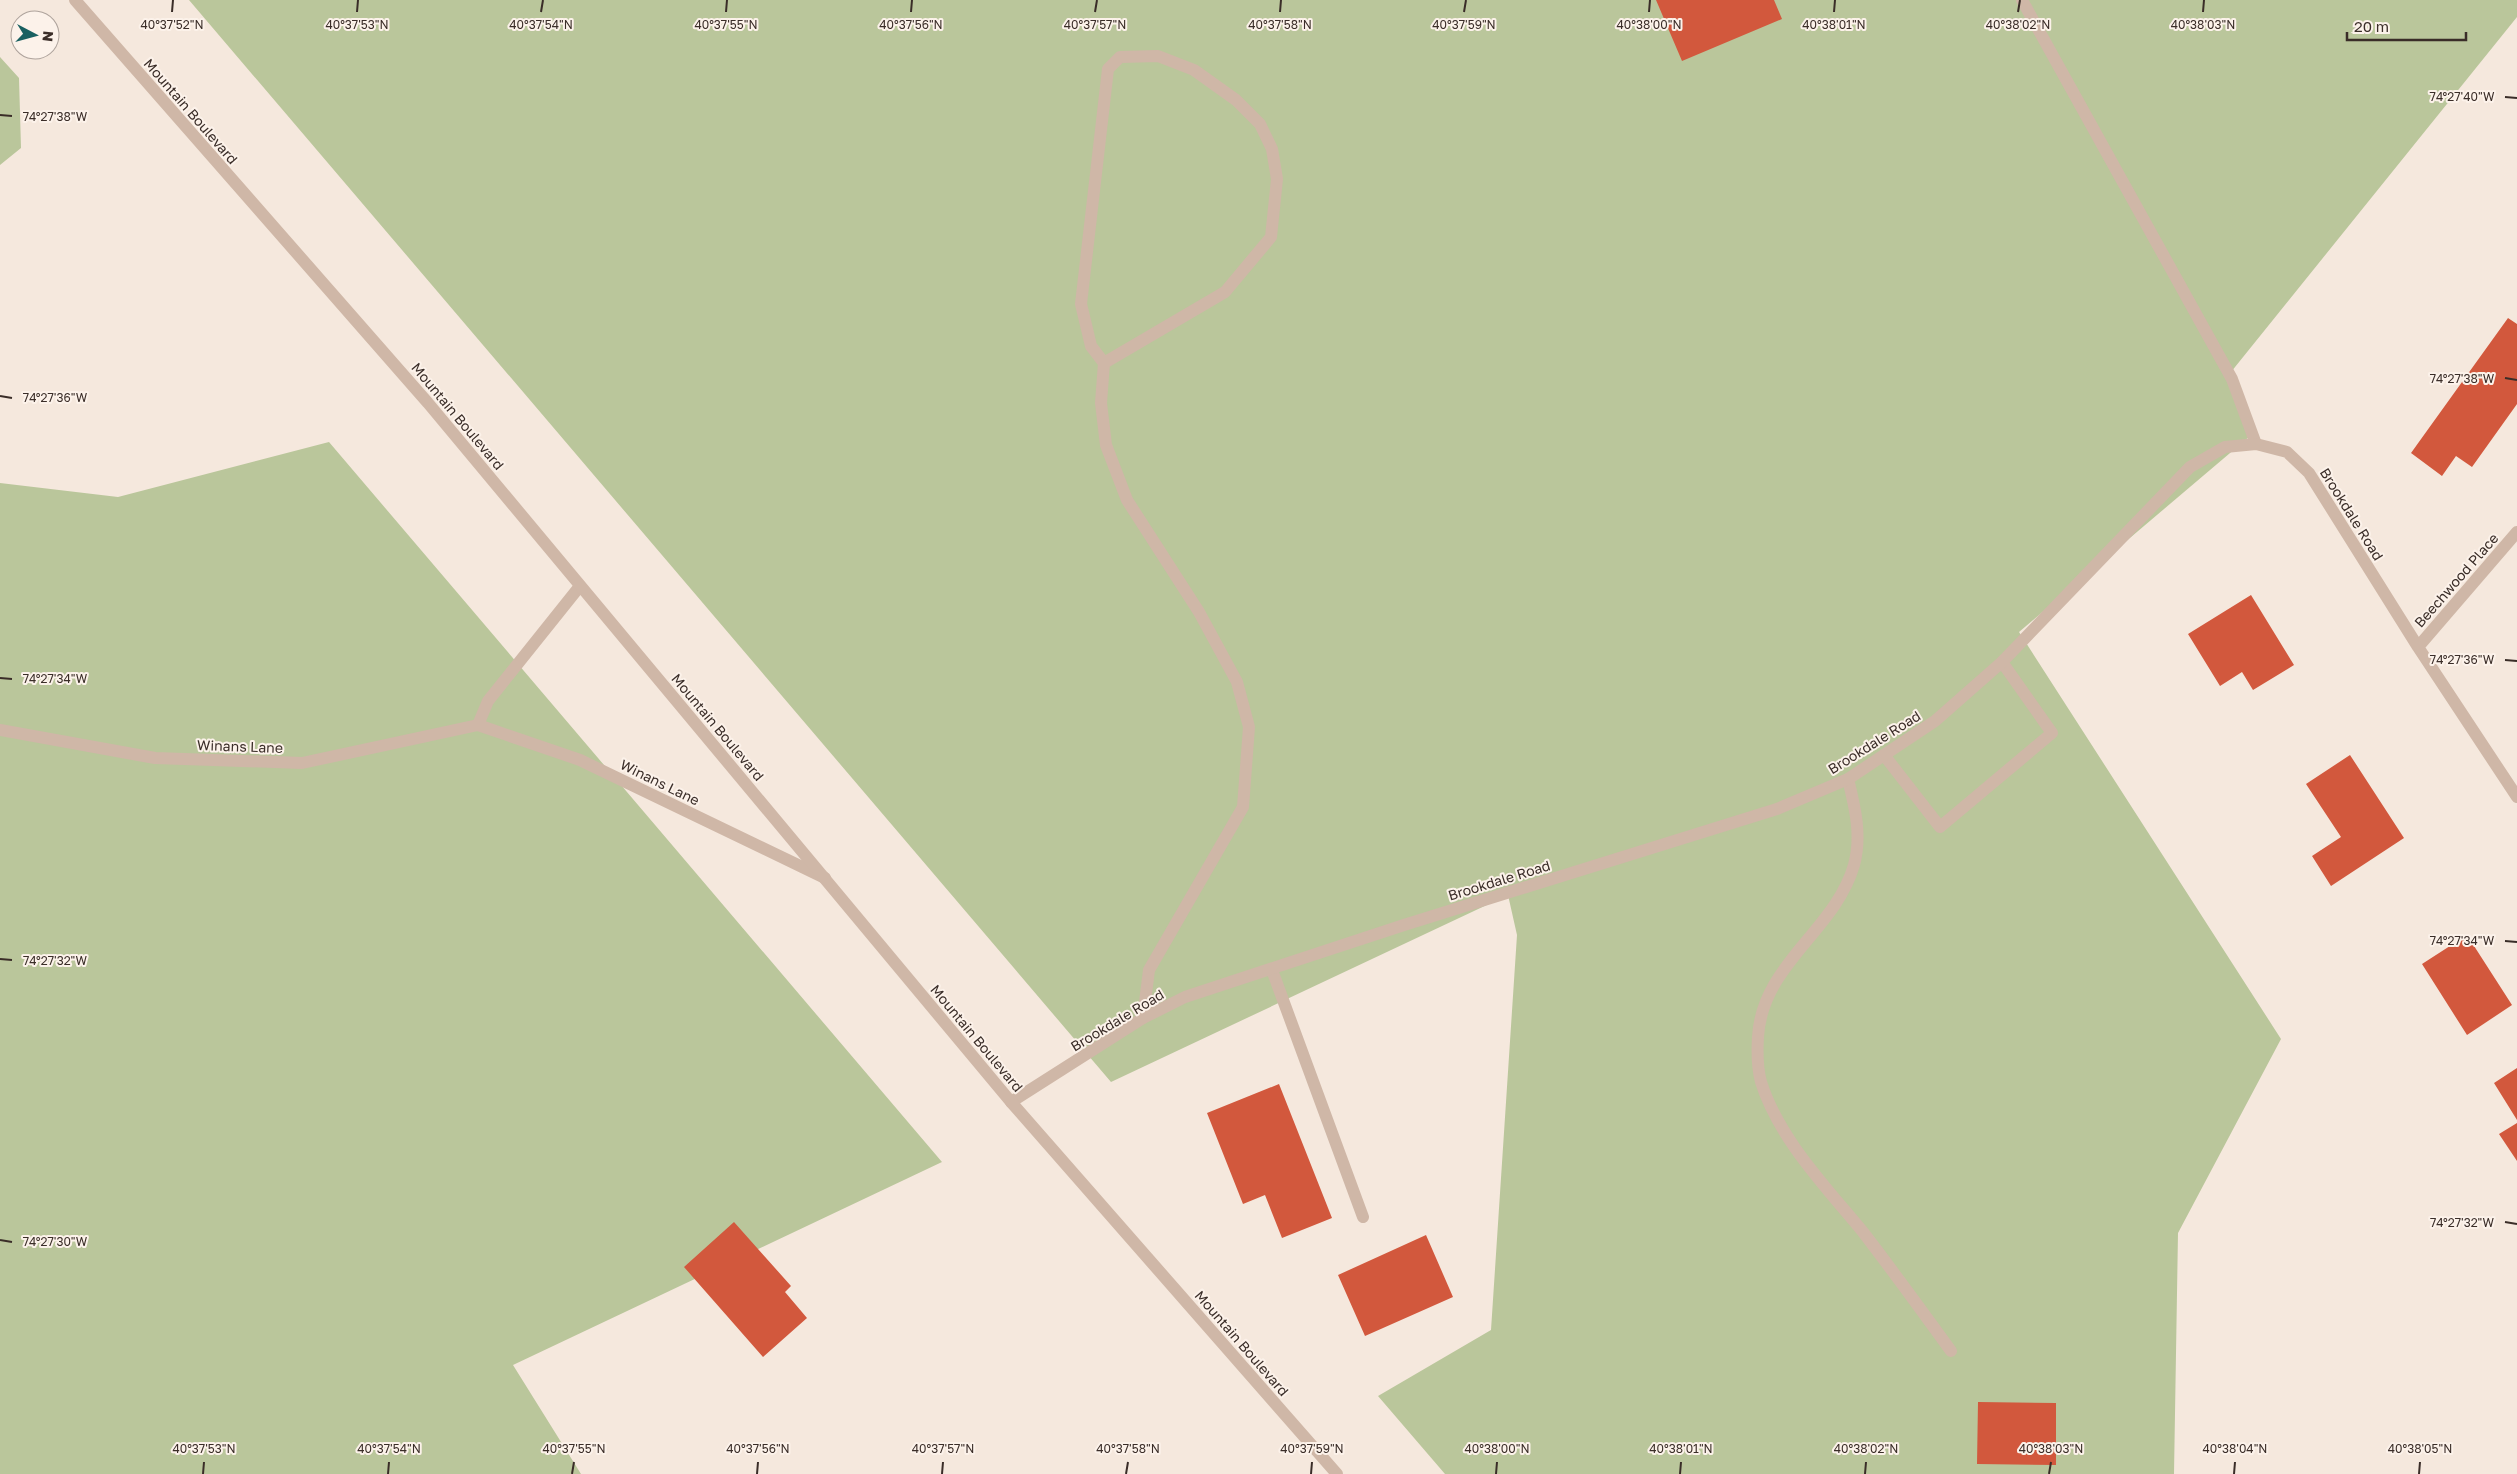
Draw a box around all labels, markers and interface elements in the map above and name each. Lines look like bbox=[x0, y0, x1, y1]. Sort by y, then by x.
north arrow bbox=[10, 10, 60, 60]
scale bar bbox=[2347, 10, 2466, 42]
text: 40°37'52"N bbox=[140, 17, 204, 32]
text: 40°37'53"N bbox=[325, 17, 389, 32]
text: 40°37'54"N bbox=[509, 17, 573, 32]
text: 40°37'55"N bbox=[694, 17, 758, 32]
text: 40°37'56"N bbox=[879, 17, 943, 32]
text: 40°37'57"N bbox=[1064, 17, 1126, 32]
text: 40°37'58"N bbox=[1248, 17, 1312, 32]
text: 40°37'59"N bbox=[1432, 17, 1496, 32]
text: 40°38'00"N bbox=[1616, 17, 1682, 32]
text: 40°38'01"N bbox=[1802, 17, 1866, 32]
text: 40°38'02"N bbox=[1986, 17, 2050, 32]
text: 40°38'03"N bbox=[2171, 17, 2235, 32]
text: 20 m bbox=[2354, 17, 2389, 35]
text: N bbox=[39, 30, 57, 43]
street label: Mountain Boulevard bbox=[140, 55, 242, 167]
text: 74°27'40"W bbox=[2430, 89, 2495, 104]
text: 74°27'38"W bbox=[23, 109, 88, 124]
street label: Mountain Boulevard bbox=[408, 359, 508, 473]
text: 74°27'38"W bbox=[2430, 371, 2495, 386]
text: 74°27'36"W bbox=[23, 390, 88, 405]
street label: Brookdale Road bbox=[2317, 465, 2387, 563]
street label: Beechwood Place bbox=[2411, 529, 2501, 631]
text: 74°27'36"W bbox=[2430, 652, 2495, 667]
street label: Mountain Boulevard bbox=[668, 670, 768, 784]
text: 74°27'34"W bbox=[23, 671, 88, 686]
street label: Brookdale Road bbox=[1825, 707, 1923, 777]
street label: Winans Lane bbox=[197, 736, 283, 756]
street label: Winans Lane bbox=[618, 756, 702, 808]
street label: Brookdale Road bbox=[1446, 856, 1552, 904]
text: 74°27'34"W bbox=[2430, 933, 2495, 948]
text: 74°27'32"W bbox=[23, 953, 88, 968]
street label: Mountain Boulevard bbox=[927, 981, 1027, 1095]
street label: Brookdale Road bbox=[1067, 985, 1167, 1055]
text: 74°27'32"W bbox=[2430, 1215, 2495, 1230]
text: 74°27'30"W bbox=[23, 1234, 88, 1249]
street label: Mountain Boulevard bbox=[1191, 1287, 1293, 1399]
text: 40°37'53"N bbox=[172, 1441, 236, 1456]
text: 40°37'54"N bbox=[357, 1441, 421, 1456]
text: 40°37'55"N bbox=[542, 1441, 606, 1456]
text: 40°37'56"N bbox=[726, 1441, 790, 1456]
text: 40°37'57"N bbox=[912, 1441, 974, 1456]
text: 40°37'58"N bbox=[1096, 1441, 1160, 1456]
text: 40°37'59"N bbox=[1280, 1441, 1344, 1456]
text: 40°38'00"N bbox=[1464, 1441, 1530, 1456]
text: 40°38'01"N bbox=[1649, 1441, 1713, 1456]
text: 40°38'02"N bbox=[1834, 1441, 1898, 1456]
text: 40°38'03"N bbox=[2019, 1441, 2083, 1456]
text: 40°38'04"N bbox=[2203, 1441, 2267, 1456]
text: 40°38'05"N bbox=[2388, 1441, 2452, 1456]

